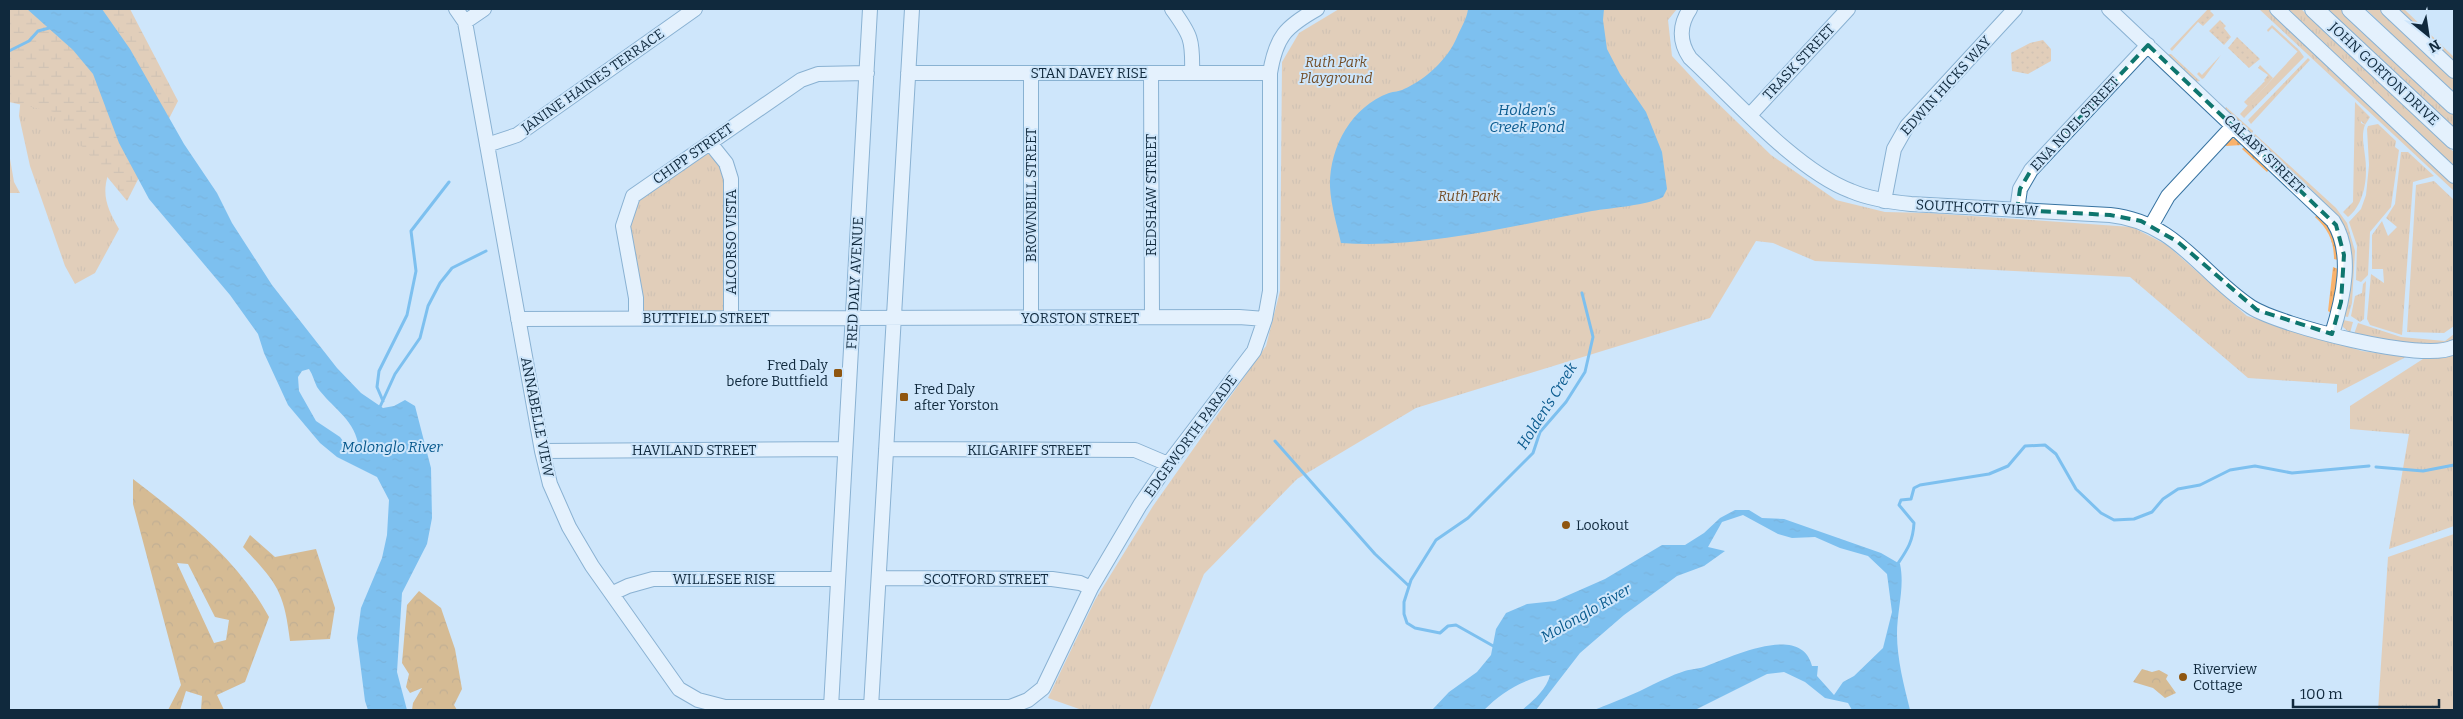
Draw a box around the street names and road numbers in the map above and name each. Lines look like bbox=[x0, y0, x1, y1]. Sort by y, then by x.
street label: JOHN GORTON DRIVE bbox=[2326, 19, 2442, 129]
street label: TRASK STREET bbox=[1760, 21, 1838, 103]
street label: JANINE HAINES TERRACE bbox=[518, 25, 668, 137]
street label: EDWIN HICKS WAY bbox=[1897, 33, 1995, 139]
street label: STAN DAVEY RISE bbox=[1030, 65, 1148, 82]
street label: ENA NOEL STREET bbox=[2027, 73, 2123, 175]
street label: CALABY STREET bbox=[2220, 111, 2308, 197]
street label: CHIPP STREET bbox=[650, 120, 736, 188]
street label: BROWNBILL STREET bbox=[1023, 128, 1040, 262]
street label: REDSHAW STREET bbox=[1143, 134, 1160, 256]
street label: ALCORSO VISTA bbox=[723, 189, 740, 295]
street label: SOUTHCOTT VIEW bbox=[1915, 196, 2039, 220]
street label: FRED DALY AVENUE bbox=[843, 216, 867, 350]
street label: BUTTFIELD STREET bbox=[642, 310, 770, 327]
street label: YORSTON STREET bbox=[1021, 310, 1139, 327]
street label: ANNABELLE VIEW bbox=[517, 356, 557, 479]
street label: EDGEWORTH PARADE bbox=[1141, 372, 1241, 500]
street label: HAVILAND STREET bbox=[632, 442, 756, 459]
street label: KILGARIFF STREET bbox=[967, 442, 1091, 459]
street label: WILLESEE RISE bbox=[673, 571, 775, 588]
street label: SCOTFORD STREET bbox=[923, 571, 1049, 588]

